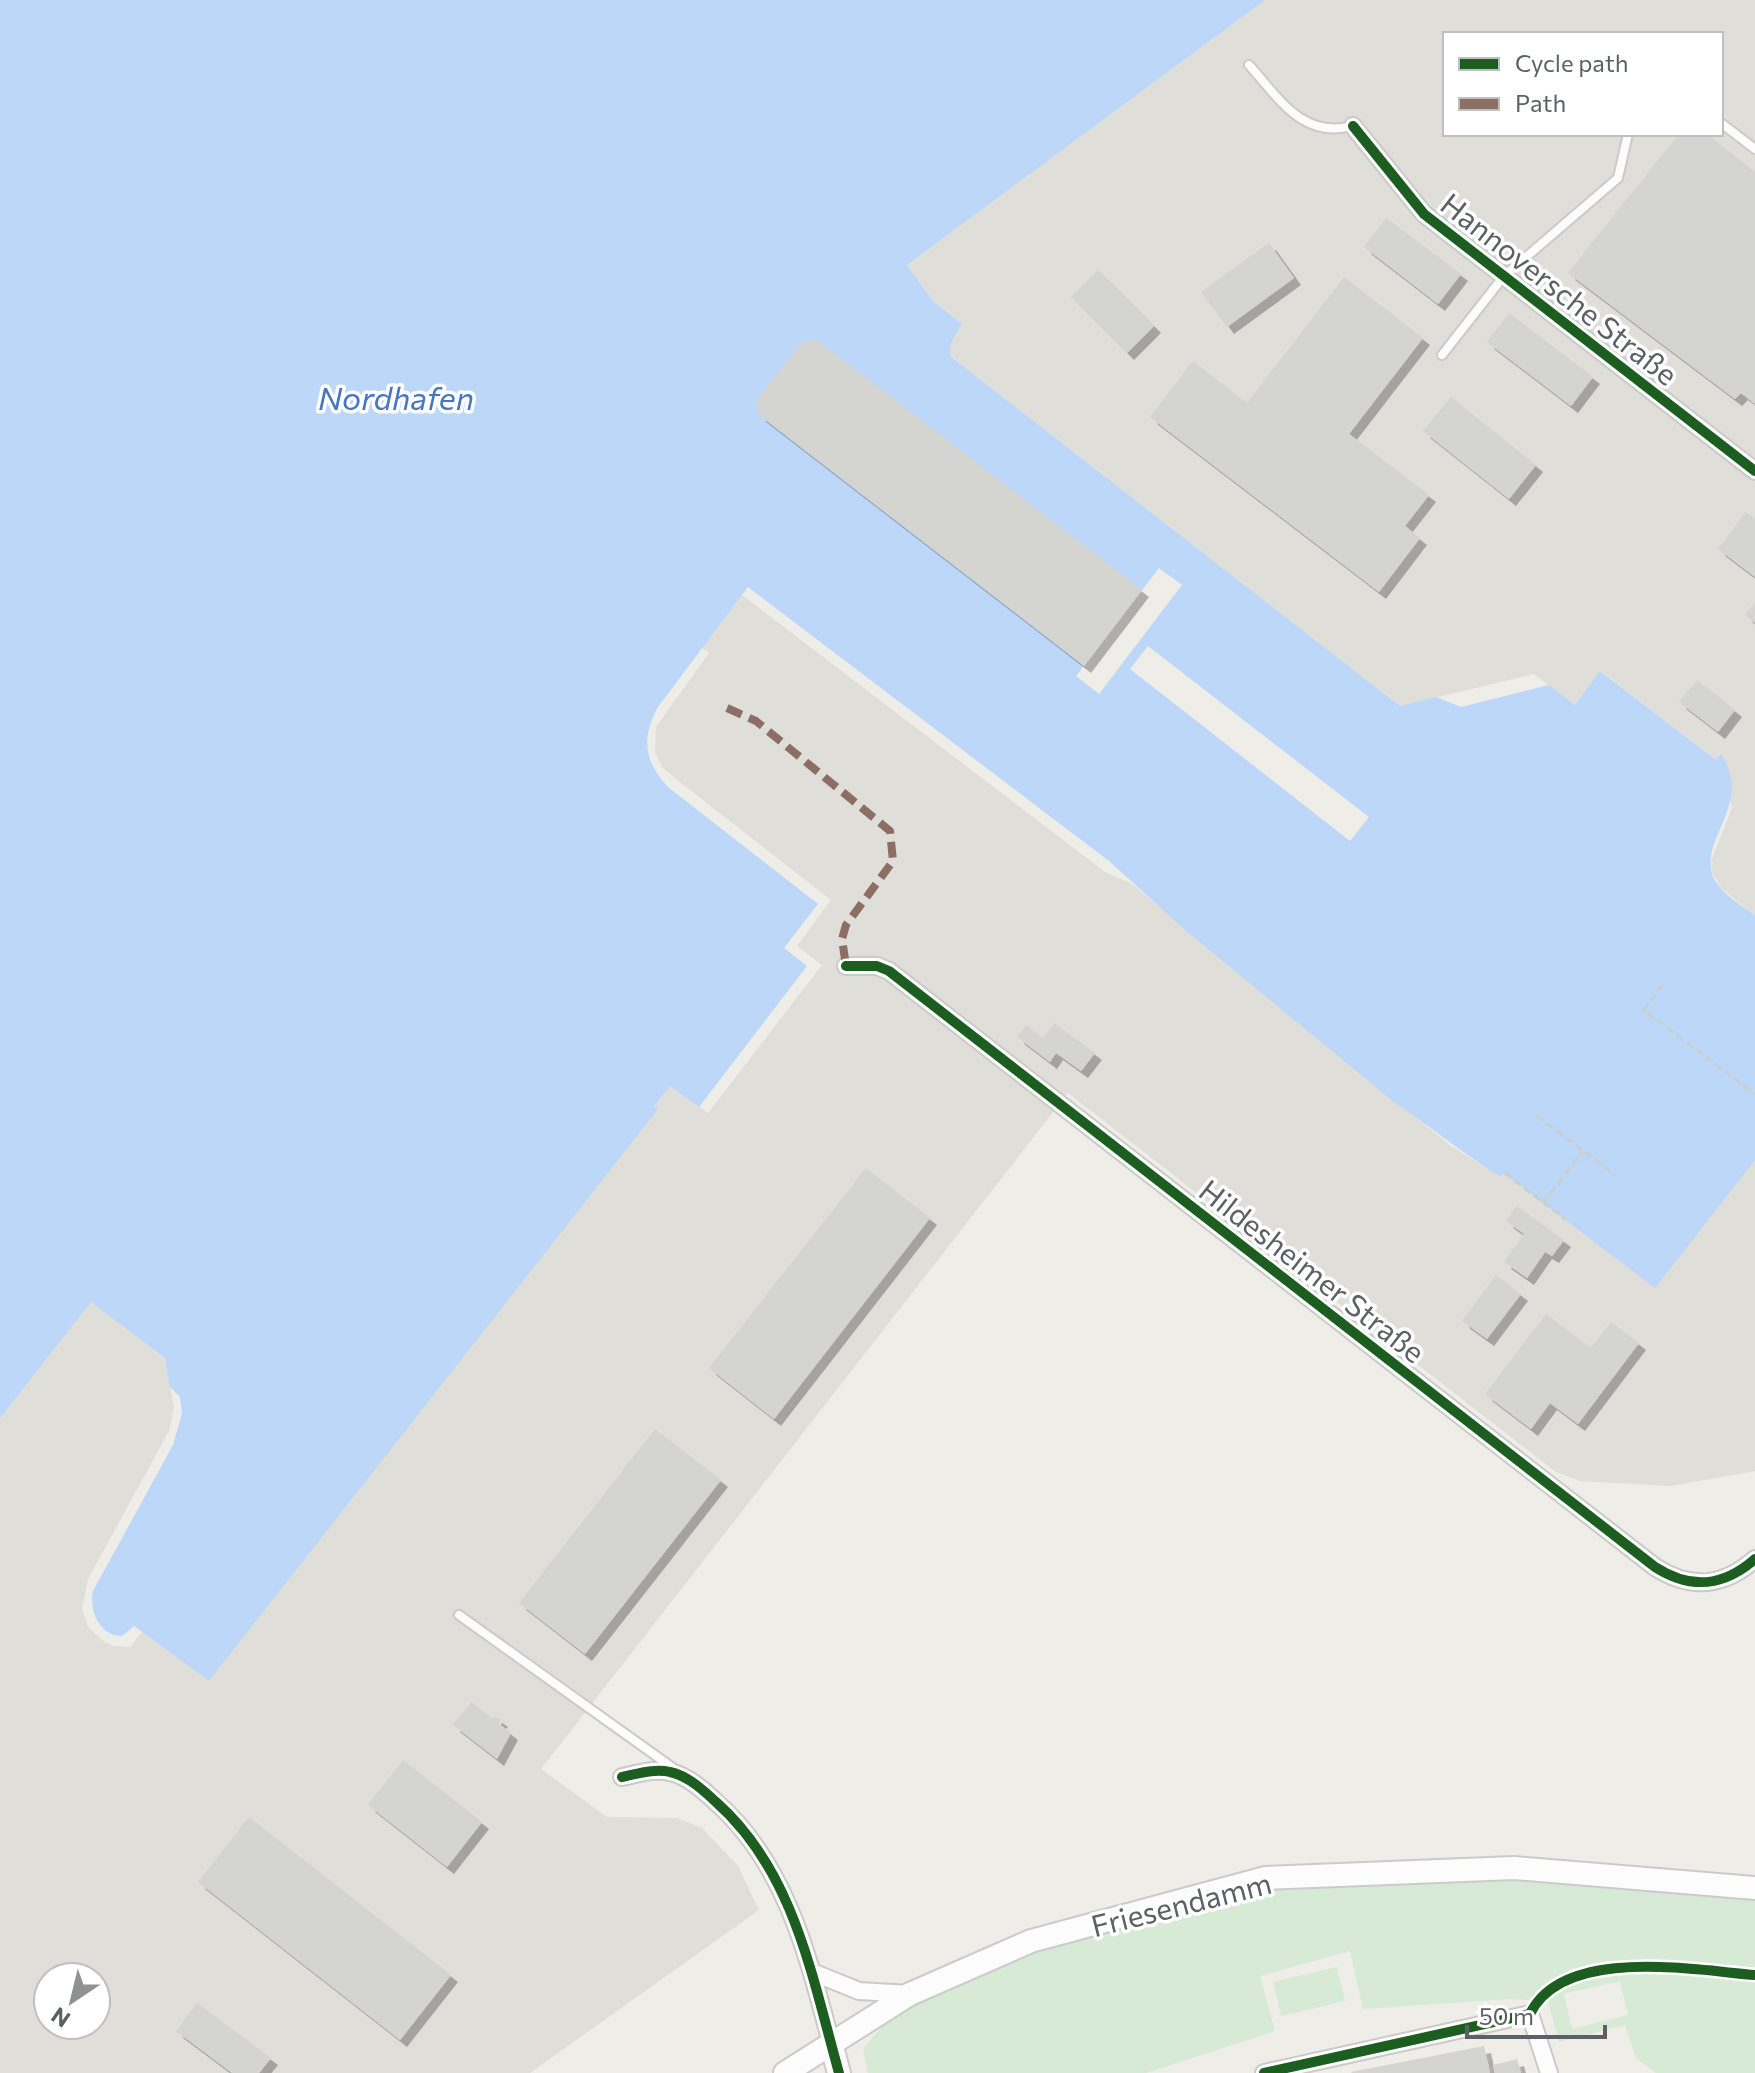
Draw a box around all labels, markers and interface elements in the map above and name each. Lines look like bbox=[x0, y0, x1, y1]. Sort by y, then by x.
legend bbox=[1443, 32, 1723, 136]
text: Cycle path bbox=[1515, 48, 1629, 77]
text: Path bbox=[1515, 88, 1566, 117]
street label: Hannoversche Straße bbox=[1434, 184, 1686, 392]
water label: Nordhafen bbox=[318, 377, 474, 417]
street label: Hildesheimer Straße bbox=[1193, 1170, 1433, 1370]
street label: Friesendamm bbox=[1087, 1863, 1275, 1943]
north arrow bbox=[32, 1961, 112, 2041]
scale bar bbox=[1467, 1989, 1605, 2039]
text: 50 m bbox=[1479, 2001, 1534, 2030]
text: N bbox=[46, 2002, 75, 2034]

